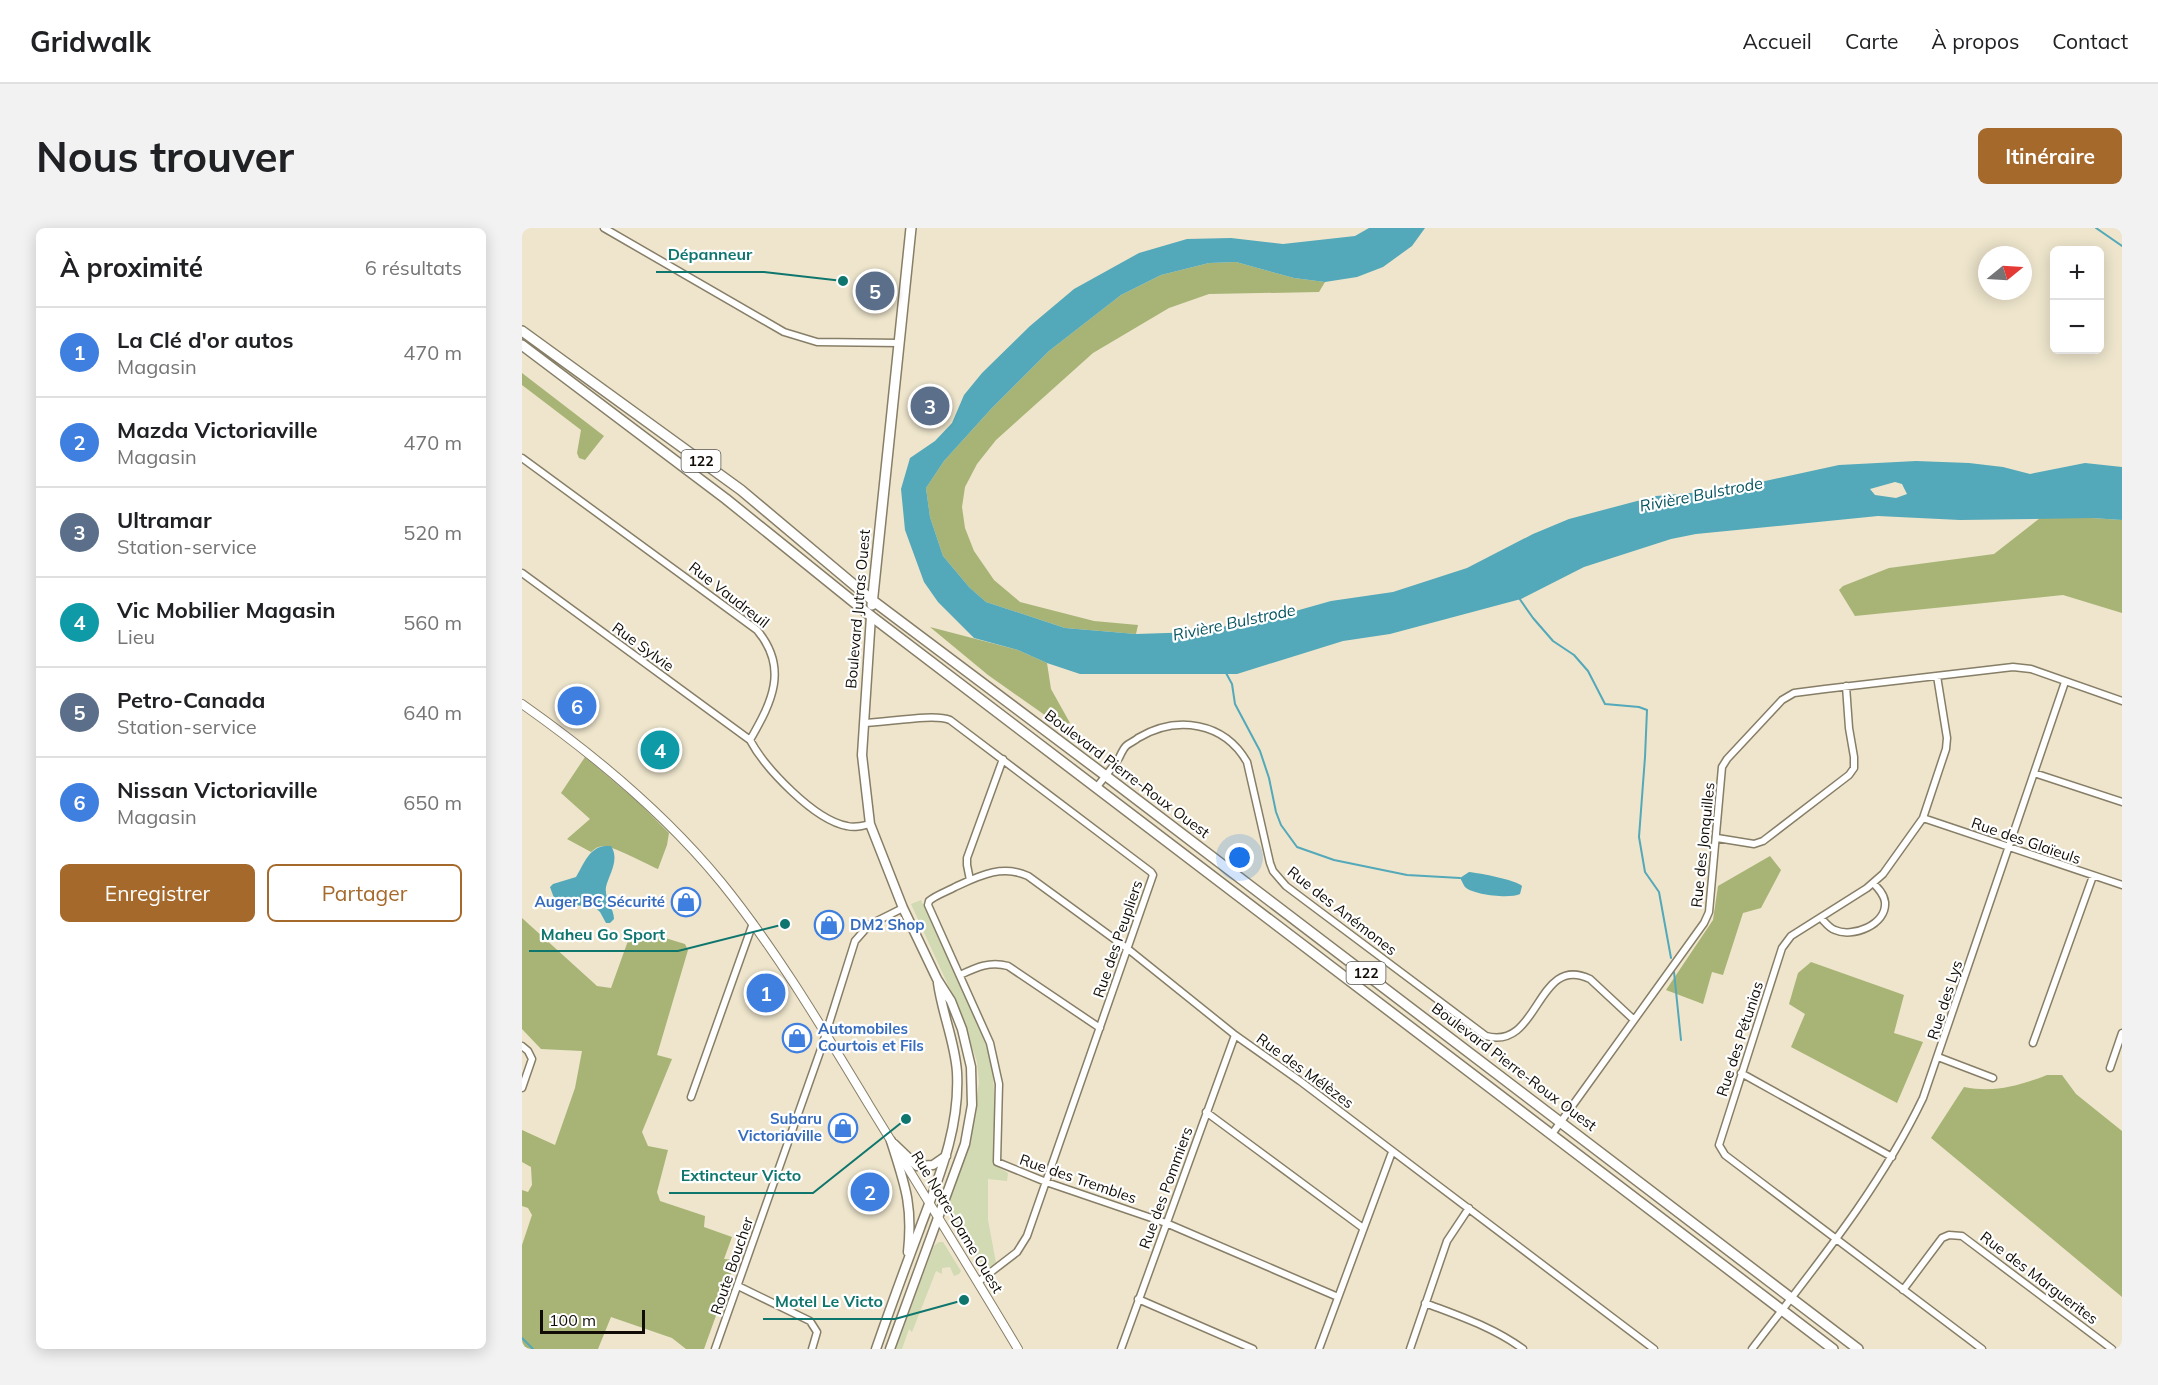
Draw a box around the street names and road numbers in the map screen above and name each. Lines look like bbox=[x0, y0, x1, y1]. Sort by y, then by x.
road number: 122 bbox=[682, 450, 720, 472]
street label: Boulevard Jutras Ouest bbox=[841, 529, 874, 689]
street label: Rue Vaudreuil bbox=[685, 557, 773, 632]
street label: Rue Sylvie bbox=[609, 618, 678, 675]
street label: Boulevard Pierre-Roux Ouest bbox=[1041, 705, 1214, 842]
street label: Rue des Jonquilles bbox=[1686, 781, 1719, 909]
street label: Rue des Glaïeuls bbox=[1969, 813, 2083, 868]
street label: Rue des Anémones bbox=[1284, 862, 1401, 959]
street label: Rue des Peupliers bbox=[1089, 878, 1147, 1000]
street label: Rue des Lys bbox=[1923, 958, 1966, 1042]
road number: 122 bbox=[1346, 962, 1386, 984]
street label: Rue des Pétunias bbox=[1712, 979, 1767, 1099]
street label: Boulevard Pierre-Roux Ouest bbox=[1428, 998, 1601, 1135]
street label: Rue des Mélèzes bbox=[1253, 1029, 1358, 1112]
street label: Rue des Pommiers bbox=[1135, 1124, 1196, 1251]
street label: Rue Notre-Dame Ouest bbox=[907, 1147, 1007, 1296]
street label: Rue des Trembles bbox=[1017, 1150, 1139, 1207]
street label: Route Boucher bbox=[706, 1214, 757, 1317]
street label: Rue des Marguerites bbox=[1977, 1227, 2102, 1328]

